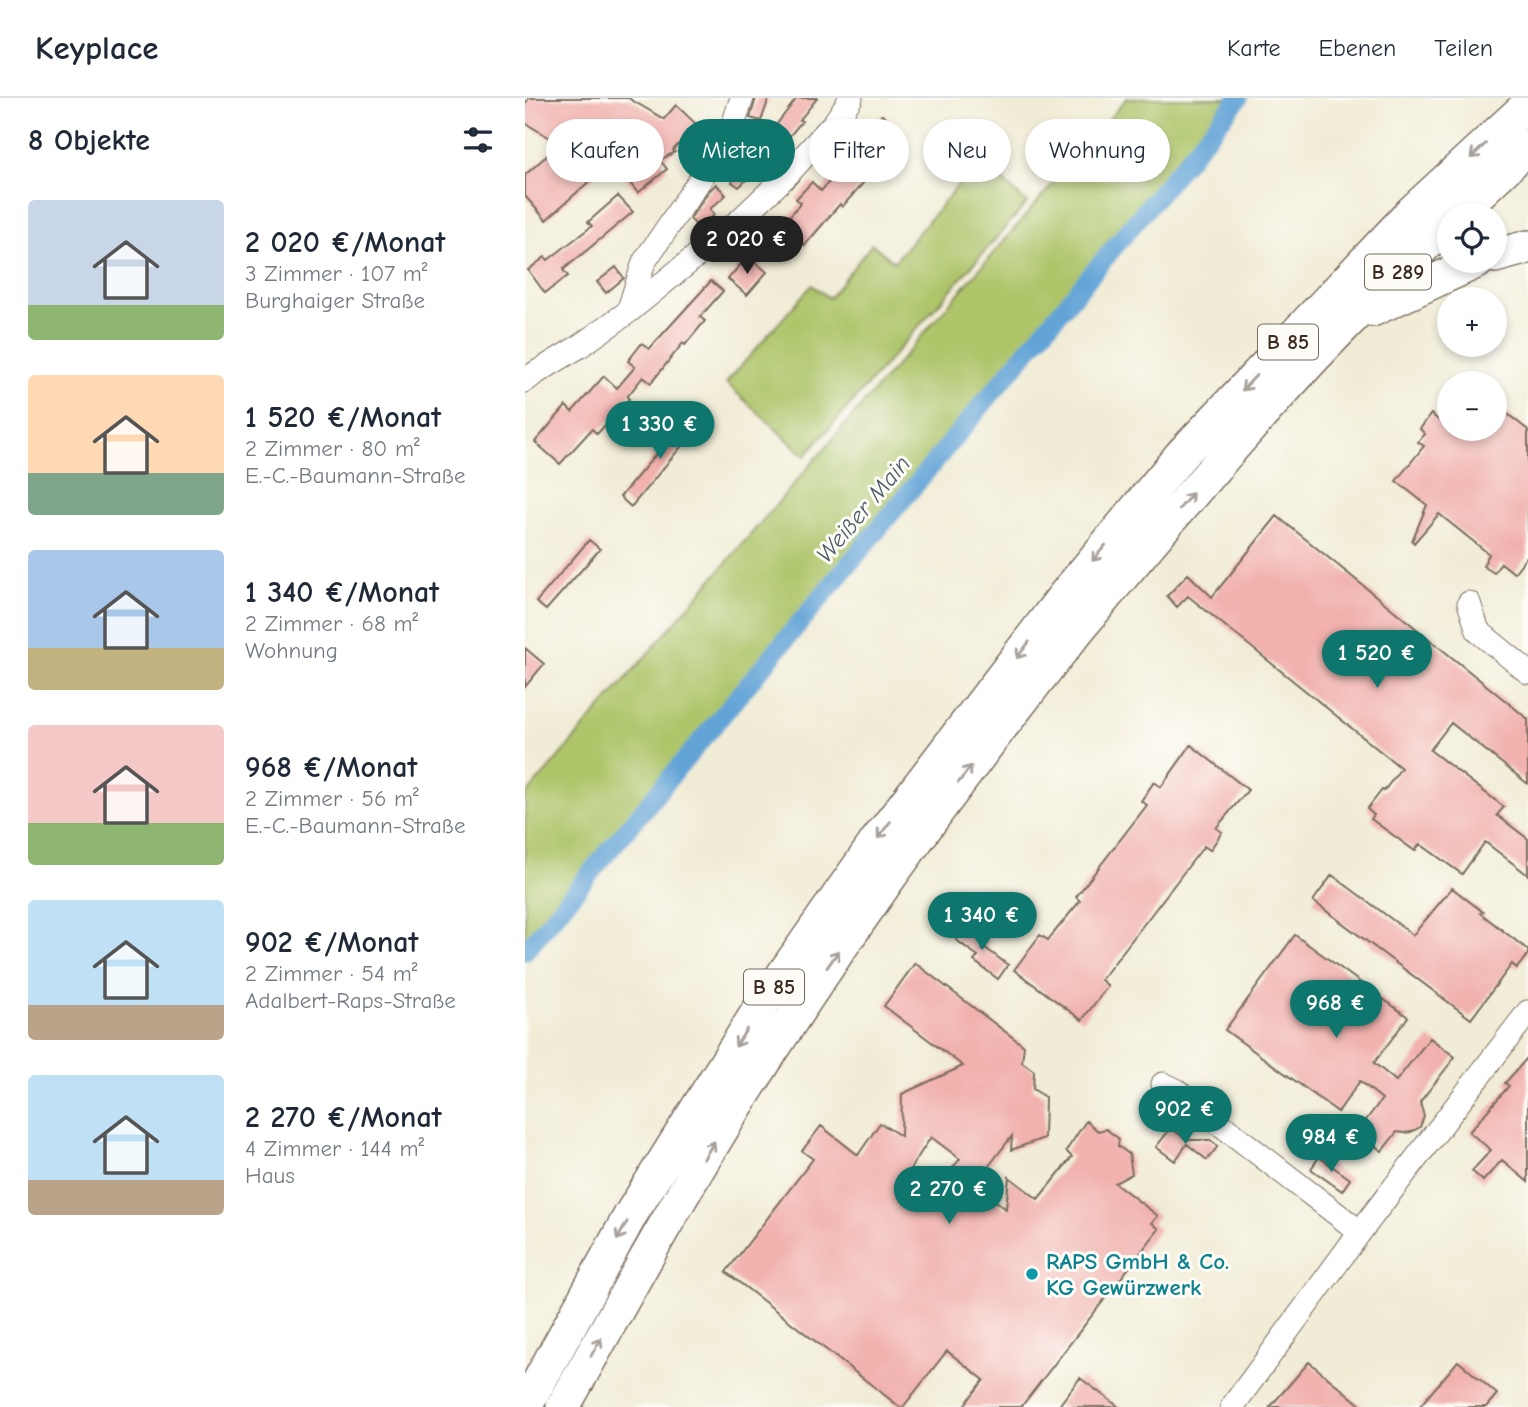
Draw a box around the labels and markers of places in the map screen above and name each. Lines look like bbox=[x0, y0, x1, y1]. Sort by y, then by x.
pin: 2 020 € bbox=[682, 216, 812, 276]
pin: 1 330 € bbox=[595, 402, 725, 461]
pin: 1 520 € bbox=[1312, 630, 1442, 690]
pin: 1 340 € bbox=[917, 892, 1047, 952]
pin: 968 € bbox=[1287, 981, 1385, 1040]
pin: 902 € bbox=[1136, 1086, 1234, 1146]
pin: 984 € bbox=[1282, 1114, 1380, 1174]
pin: 2 270 € bbox=[884, 1166, 1014, 1226]
place label: RAPS GmbH & Co. KG Gewürzwerk bbox=[1046, 1248, 1229, 1301]
marker: RAPS GmbH & Co. KG Gewürzwerk bbox=[1024, 1266, 1040, 1282]

